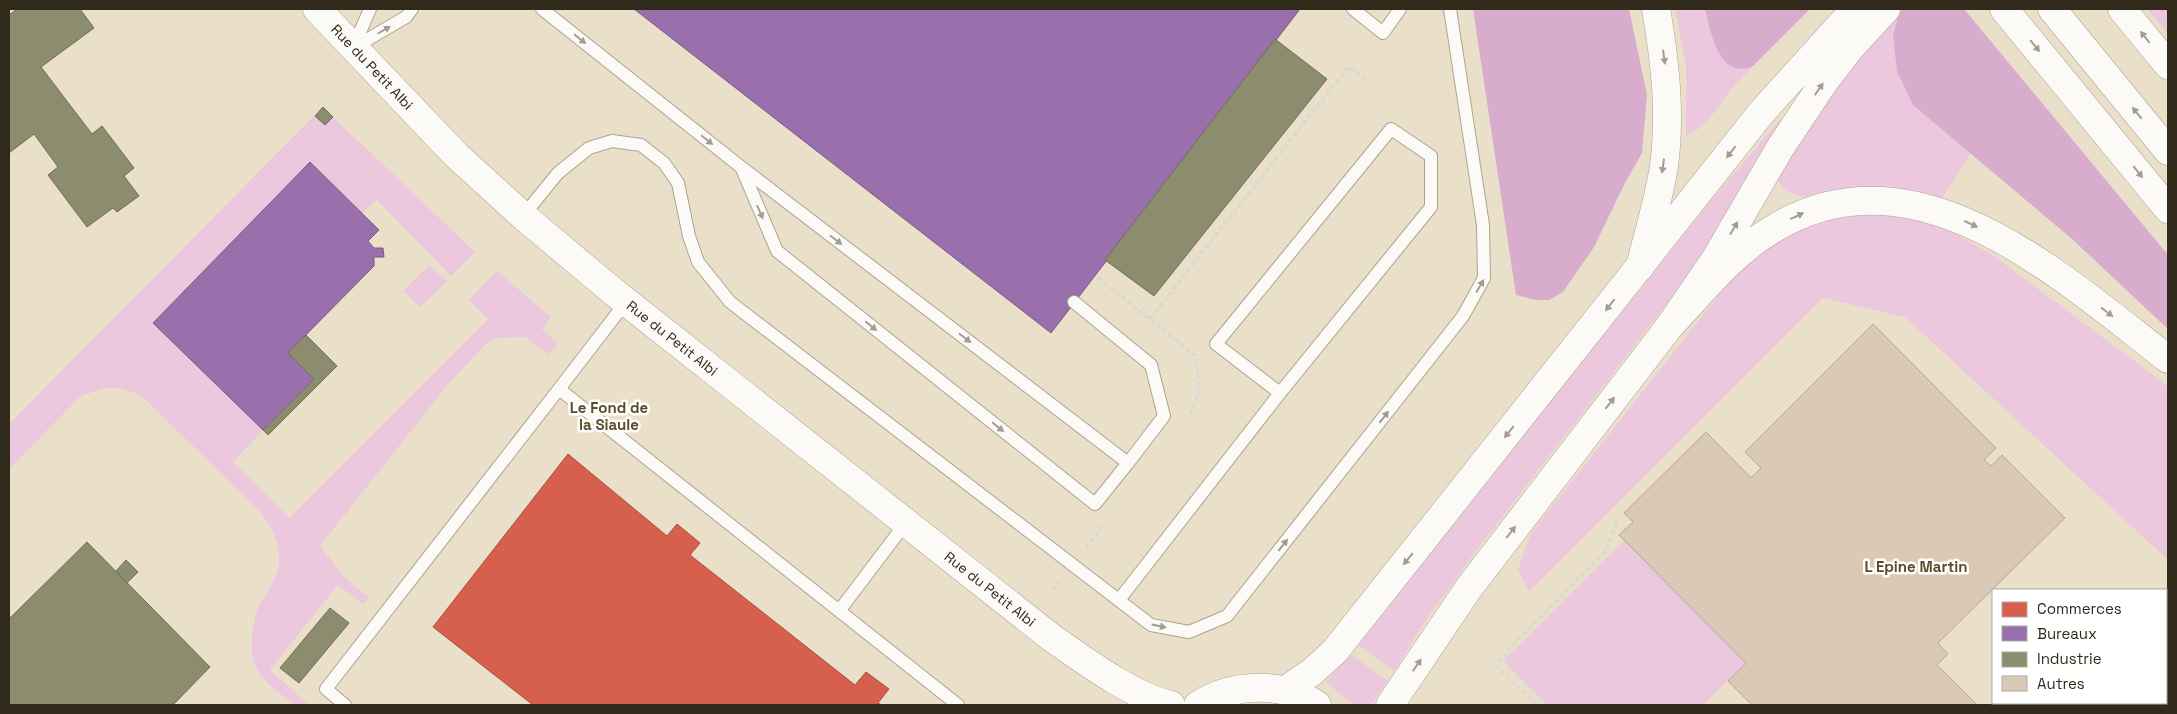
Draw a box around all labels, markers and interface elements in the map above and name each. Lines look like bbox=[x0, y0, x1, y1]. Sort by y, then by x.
street label: Rue du Petit Albi bbox=[327, 20, 417, 113]
one-way arrow bbox=[377, 26, 392, 34]
one-way arrow bbox=[2140, 31, 2151, 44]
one-way arrow bbox=[573, 34, 586, 45]
one-way arrow bbox=[2029, 40, 2040, 53]
one-way arrow bbox=[1660, 49, 1668, 65]
one-way arrow bbox=[1814, 83, 1823, 96]
one-way arrow bbox=[2132, 107, 2143, 120]
one-way arrow bbox=[700, 135, 713, 146]
one-way arrow bbox=[1726, 145, 1736, 158]
one-way arrow bbox=[1659, 158, 1667, 174]
one-way arrow bbox=[2132, 165, 2143, 178]
one-way arrow bbox=[757, 205, 765, 219]
one-way arrow bbox=[1790, 212, 1804, 220]
one-way arrow bbox=[1964, 220, 1978, 228]
one-way arrow bbox=[1729, 222, 1739, 235]
one-way arrow bbox=[829, 234, 842, 245]
one-way arrow bbox=[1475, 280, 1484, 293]
street label: Rue du Petit Albi bbox=[623, 297, 721, 380]
one-way arrow bbox=[1605, 298, 1616, 311]
one-way arrow bbox=[2100, 307, 2113, 318]
one-way arrow bbox=[864, 320, 877, 331]
one-way arrow bbox=[958, 333, 971, 344]
one-way arrow bbox=[1605, 396, 1615, 410]
district label: Le Fond de la Siaule bbox=[570, 398, 649, 434]
one-way arrow bbox=[1378, 411, 1389, 424]
one-way arrow bbox=[991, 421, 1004, 432]
one-way arrow bbox=[1504, 426, 1515, 439]
one-way arrow bbox=[1505, 526, 1516, 539]
one-way arrow bbox=[1278, 539, 1289, 552]
street label: Rue du Petit Albi bbox=[941, 548, 1039, 631]
one-way arrow bbox=[1402, 553, 1413, 566]
district label: L Epine Martin bbox=[1865, 557, 1967, 576]
legend bbox=[1992, 589, 2167, 704]
text: Commerces bbox=[2037, 599, 2122, 618]
one-way arrow bbox=[1152, 622, 1167, 630]
text: Bureaux bbox=[2037, 624, 2097, 643]
text: Industrie bbox=[2037, 649, 2102, 668]
one-way arrow bbox=[1412, 658, 1422, 671]
text: Autres bbox=[2037, 674, 2085, 693]

